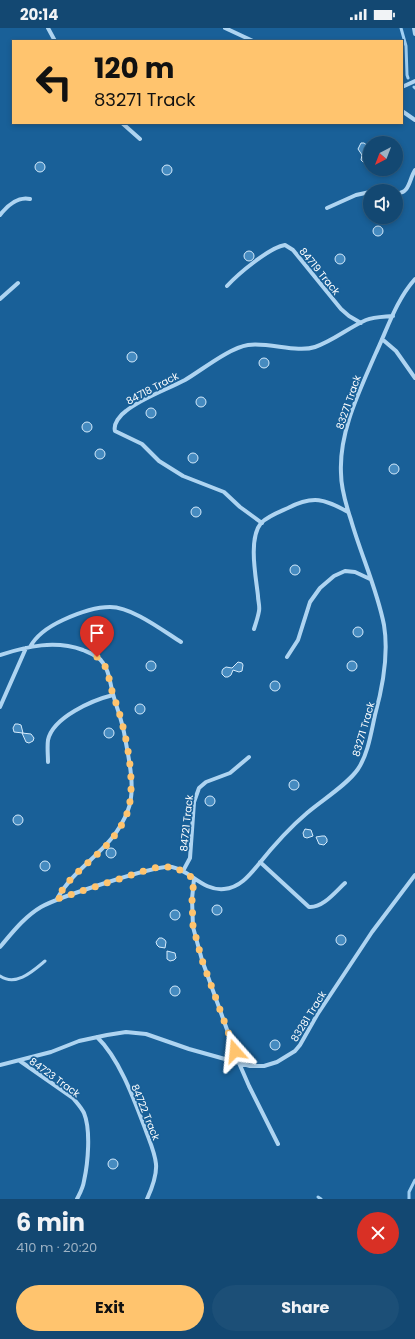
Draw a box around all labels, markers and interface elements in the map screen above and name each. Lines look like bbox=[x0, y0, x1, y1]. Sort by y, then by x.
text: 20:14 bbox=[20, 4, 58, 25]
text: 120 m bbox=[94, 49, 174, 88]
icon: left bbox=[28, 56, 80, 108]
text: 83271 Track bbox=[94, 87, 196, 112]
north arrow bbox=[363, 136, 403, 176]
map controls bbox=[363, 136, 403, 224]
button: sound bbox=[363, 184, 403, 224]
street label: 84719 Track bbox=[296, 244, 344, 299]
street label: 84718 Track bbox=[123, 368, 182, 409]
street label: 83271 Track bbox=[332, 372, 365, 431]
pin bbox=[80, 616, 114, 657]
icon: arrive bbox=[86, 622, 108, 644]
street label: 83271 Track bbox=[348, 699, 379, 758]
street label: 84721 Track bbox=[176, 793, 197, 852]
street label: 83281 Track bbox=[287, 987, 330, 1045]
position arrow bbox=[214, 1030, 256, 1072]
street label: 84723 Track bbox=[26, 1054, 84, 1101]
street label: 84722 Track bbox=[127, 1082, 164, 1143]
text: 6 min bbox=[16, 1206, 85, 1239]
button: close bbox=[357, 1212, 399, 1254]
text: 410 m · 20:20 bbox=[16, 1238, 97, 1257]
button: Exit bbox=[16, 1285, 204, 1331]
button: Share bbox=[212, 1285, 399, 1331]

